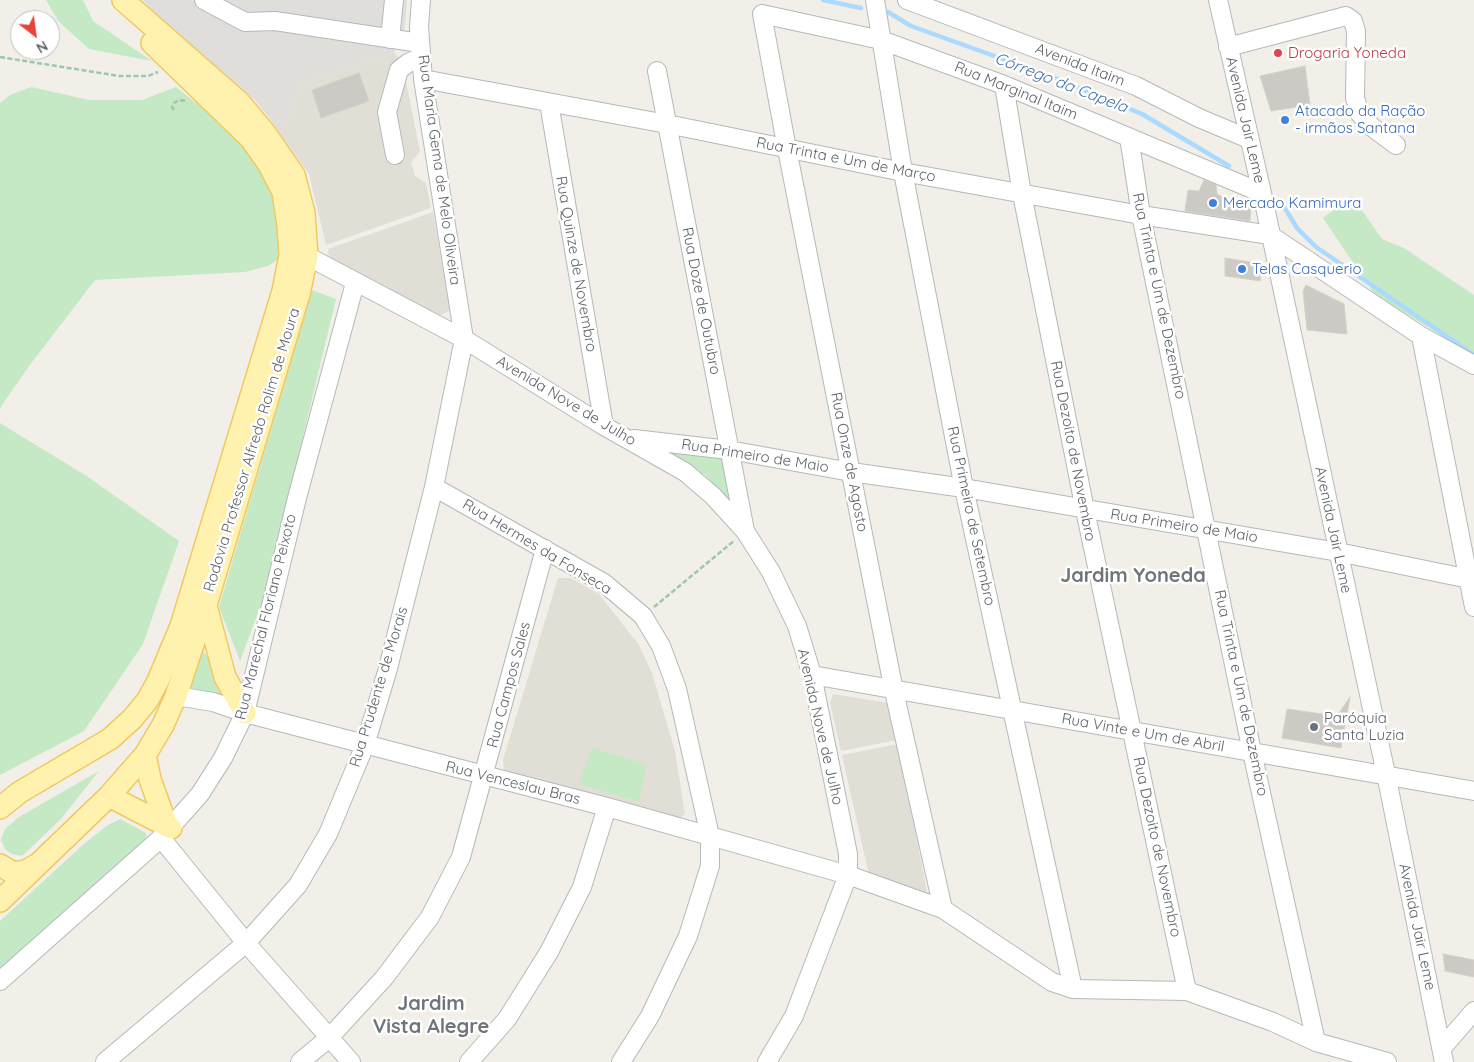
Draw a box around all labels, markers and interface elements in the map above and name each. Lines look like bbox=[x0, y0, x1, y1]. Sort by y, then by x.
north arrow bbox=[10, 10, 60, 60]
text: N bbox=[33, 37, 51, 57]
street label: Avenida Itaim bbox=[1033, 40, 1127, 90]
place label: Drogaria Yoneda bbox=[1288, 44, 1406, 62]
marker: Drogaria Yoneda bbox=[1272, 47, 1284, 59]
water label: Córrego da Capela bbox=[992, 49, 1130, 117]
street label: Rua Maria Gema de Melo Oliveira bbox=[414, 54, 464, 286]
street label: Avenida Jair Leme bbox=[1222, 55, 1268, 185]
street label: Rua Marginal Itaim bbox=[952, 58, 1080, 124]
place label: Atacado da Ração - irmãos Santana bbox=[1295, 102, 1425, 137]
marker: Atacado da Ração - irmãos Santana bbox=[1279, 114, 1291, 126]
street label: Rua Trinta e Um de Março bbox=[755, 134, 937, 186]
street label: Rua Quinze de Novembro bbox=[552, 175, 600, 353]
street label: Rua Trinta e Um de Dezembro bbox=[1128, 191, 1190, 401]
place label: Mercado Kamimura bbox=[1223, 194, 1361, 212]
marker: Mercado Kamimura bbox=[1207, 197, 1219, 209]
street label: Rua Doze de Outubro bbox=[678, 226, 724, 376]
place label: Telas Casquerio bbox=[1252, 260, 1361, 278]
marker: Telas Casquerio bbox=[1236, 263, 1248, 275]
street label: Rodovia Professor Alfredo Rolim de Moura bbox=[200, 306, 304, 594]
street label: Avenida Nove de Julho bbox=[493, 352, 639, 450]
street label: Rua Dezoito de Novembro bbox=[1047, 359, 1099, 543]
street label: Rua Onze de Agosto bbox=[827, 391, 871, 533]
street label: Rua Primeiro de Setembro bbox=[943, 425, 999, 607]
street label: Rua Primeiro de Maio bbox=[680, 435, 830, 477]
street label: Avenida Jair Leme bbox=[1311, 465, 1355, 595]
street label: Rua Hermes da Fonseca bbox=[459, 495, 615, 599]
street label: Rua Primeiro de Maio bbox=[1109, 505, 1259, 547]
street label: Rua Marechal Floriano Peixoto bbox=[232, 512, 300, 722]
district label: Jardim Yoneda bbox=[1060, 564, 1206, 588]
street label: Rua Trinta e Um de Dezembro bbox=[1210, 588, 1272, 798]
street label: Rua Prudente de Morais bbox=[346, 605, 412, 769]
street label: Rua Campos Sales bbox=[484, 620, 534, 750]
street label: Avenida Nove de Julho bbox=[793, 647, 847, 807]
place label: Paróquia Santa Luzia bbox=[1324, 709, 1404, 744]
street label: Rua Vinte e Um de Abril bbox=[1060, 710, 1226, 756]
marker: Paróquia Santa Luzia bbox=[1308, 721, 1320, 733]
street label: Rua Dezoito de Novembro bbox=[1129, 755, 1185, 939]
street label: Rua Venceslau Bras bbox=[444, 758, 582, 808]
street label: Avenida Jair Leme bbox=[1395, 862, 1439, 992]
district label: Jardim Vista Alegre bbox=[373, 992, 489, 1039]

